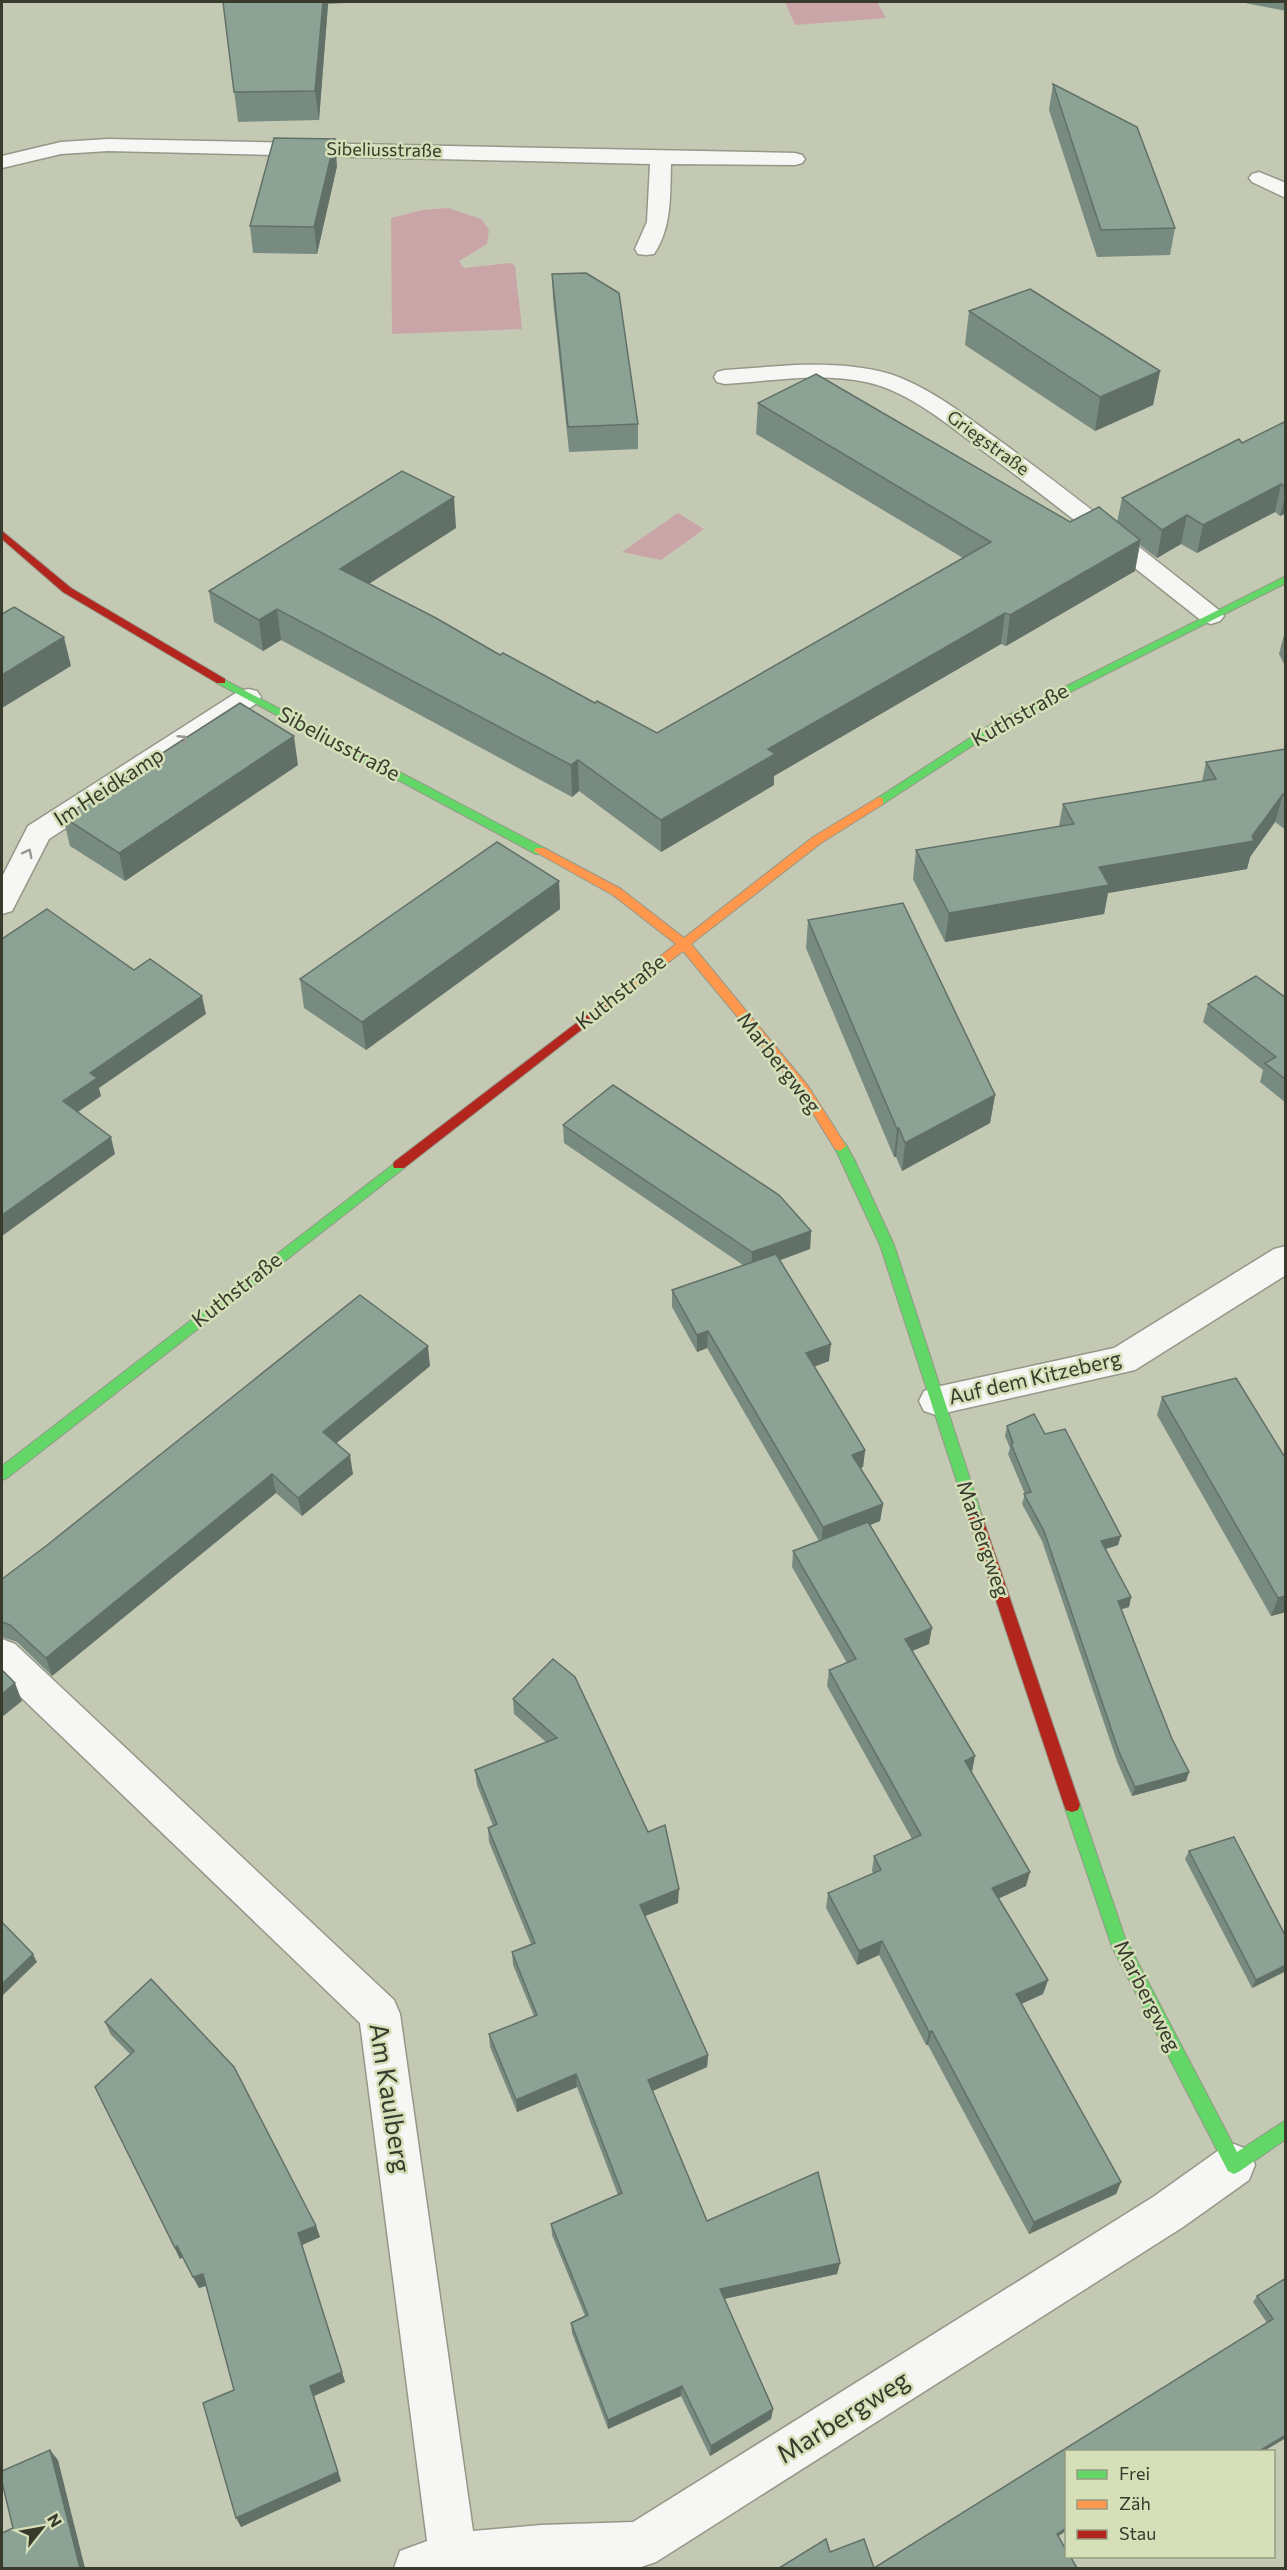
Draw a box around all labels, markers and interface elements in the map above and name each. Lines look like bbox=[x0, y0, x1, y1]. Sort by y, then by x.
street label: Sibeliusstraße bbox=[326, 137, 442, 161]
street label: Griegstraße bbox=[943, 405, 1034, 479]
street label: Kuthstraße bbox=[966, 677, 1072, 751]
street label: Sibeliusstraße bbox=[275, 700, 405, 785]
one-way arrow bbox=[177, 734, 187, 746]
street label: Im Heidkamp bbox=[49, 741, 168, 830]
one-way arrow bbox=[21, 848, 33, 859]
street label: Kuthstraße bbox=[570, 948, 670, 1034]
street label: Marbergweg bbox=[733, 1007, 827, 1118]
street label: Kuthstraße bbox=[186, 1246, 286, 1332]
street label: Auf dem Kitzeberg bbox=[946, 1344, 1124, 1409]
street label: Marbergweg bbox=[953, 1477, 1016, 1600]
street label: Marbergweg bbox=[1110, 1936, 1187, 2055]
street label: Am Kaulberg bbox=[364, 2021, 419, 2175]
street label: Marbergweg bbox=[770, 2363, 914, 2469]
legend bbox=[1065, 2450, 1275, 2558]
text: Frei bbox=[1119, 2462, 1150, 2484]
text: Zäh bbox=[1119, 2492, 1151, 2514]
north arrow bbox=[12, 2498, 72, 2558]
text: N bbox=[44, 2510, 67, 2530]
text: Stau bbox=[1119, 2522, 1156, 2544]

